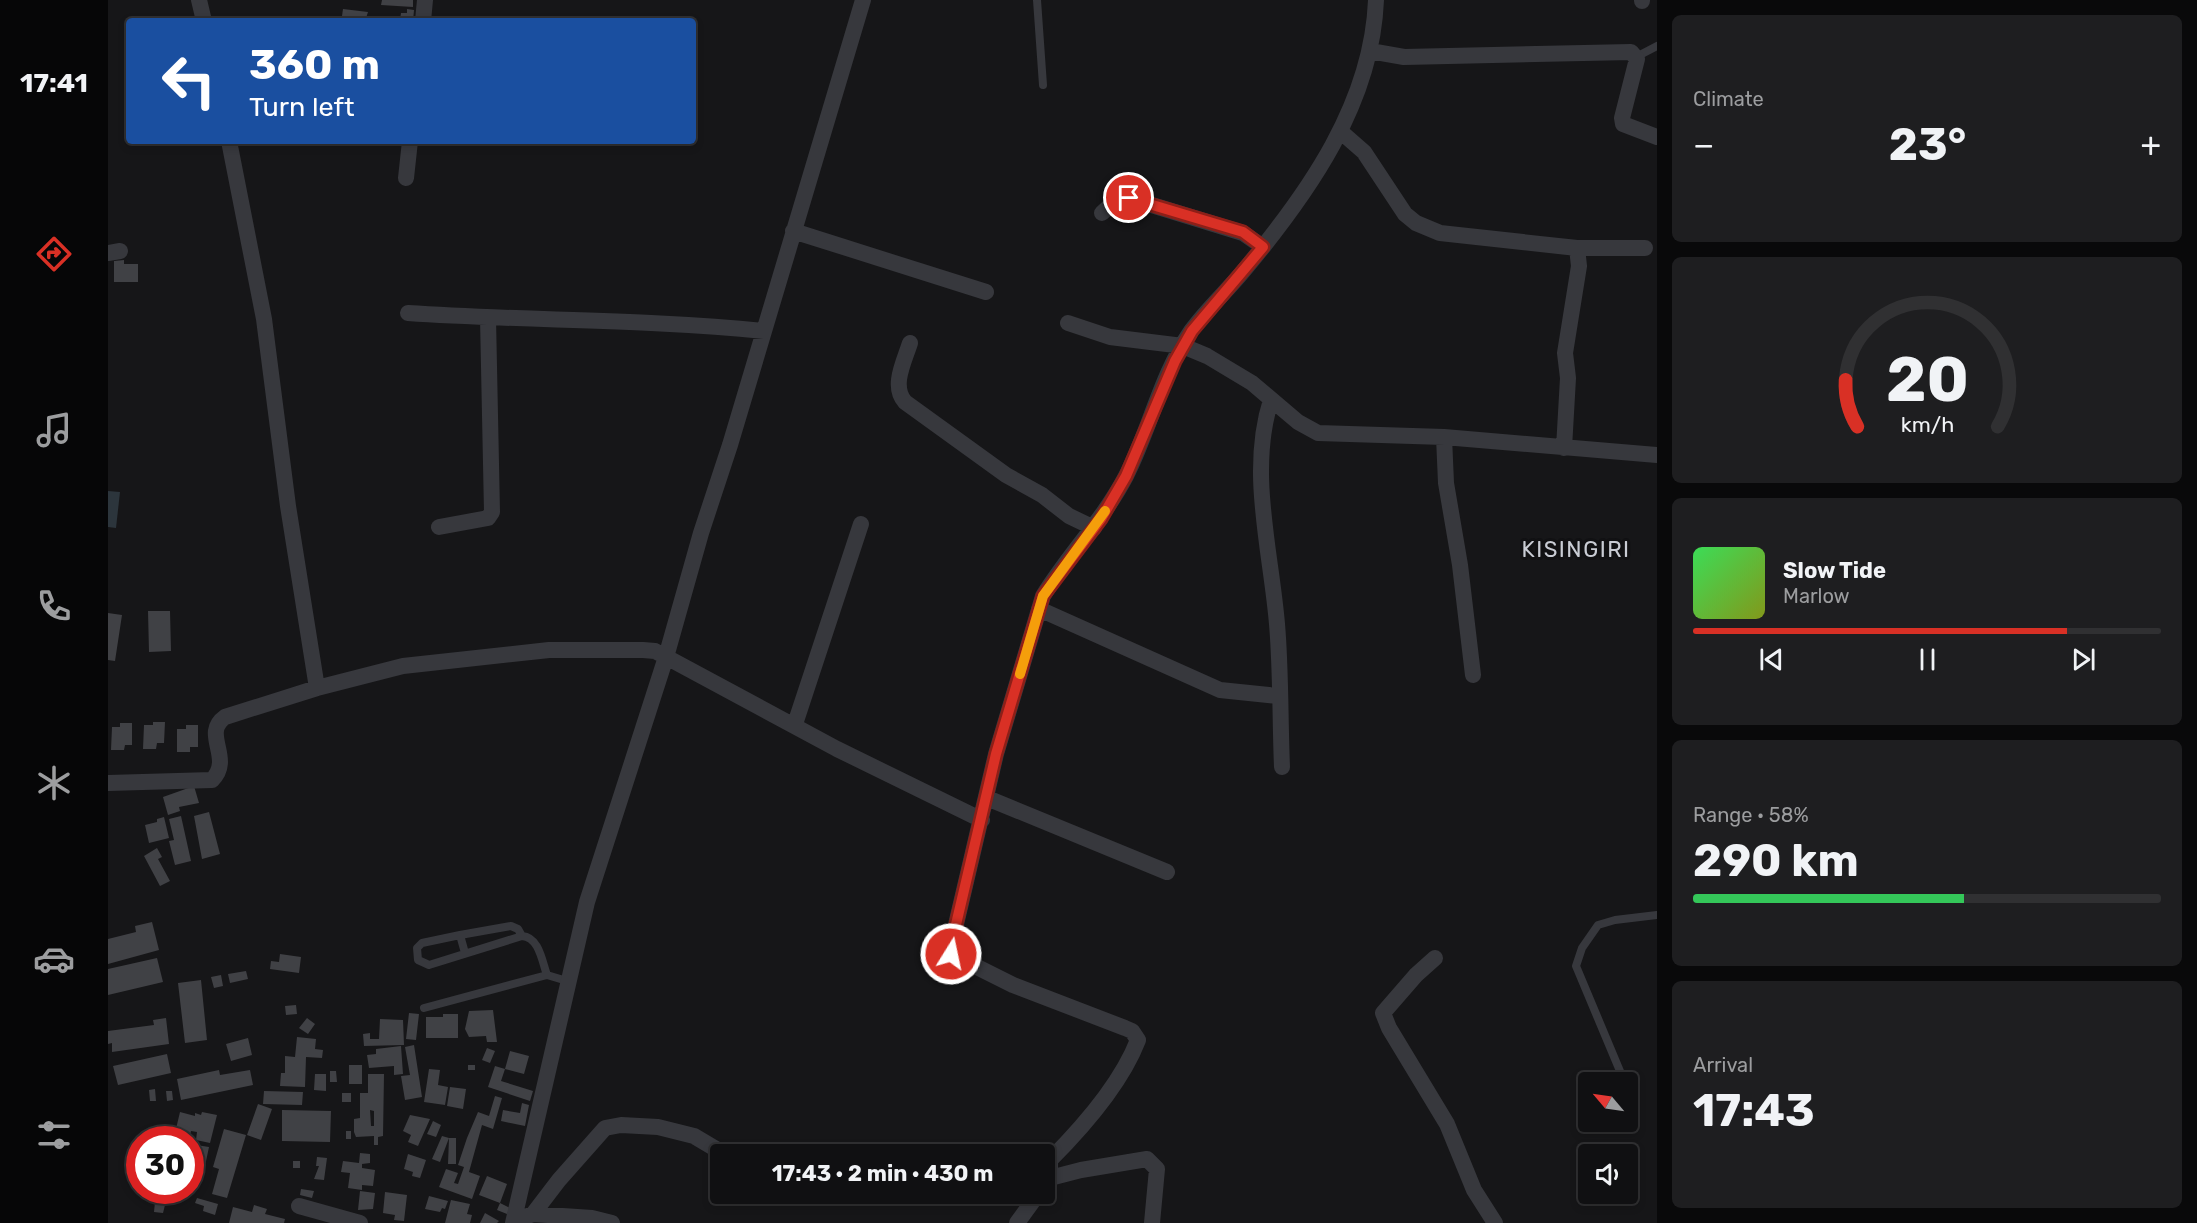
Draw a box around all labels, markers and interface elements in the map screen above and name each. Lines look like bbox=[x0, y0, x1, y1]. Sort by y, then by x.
text: 360 m bbox=[249, 40, 380, 90]
icon: left bbox=[150, 42, 228, 120]
text: 17:41 bbox=[20, 67, 88, 99]
text: Climate bbox=[1693, 87, 1764, 111]
text: Turn left bbox=[249, 91, 354, 123]
text: 23° bbox=[1889, 118, 1966, 171]
text: − bbox=[1693, 125, 1714, 164]
text: + bbox=[2140, 125, 2161, 164]
pin bbox=[1103, 172, 1154, 223]
icon: arrive bbox=[1112, 181, 1145, 214]
icon: directions bbox=[33, 233, 75, 275]
text: 20 bbox=[1886, 343, 1968, 417]
icon: music bbox=[33, 409, 75, 451]
text: km/h bbox=[1900, 412, 1954, 437]
district label: KISINGIRI bbox=[1521, 536, 1631, 563]
text: Slow Tide bbox=[1783, 557, 1886, 584]
text: Marlow bbox=[1783, 584, 1850, 608]
icon: phone bbox=[33, 585, 75, 627]
icon: previous bbox=[1755, 643, 1788, 676]
icon: pause bbox=[1911, 643, 1944, 676]
icon: next bbox=[2067, 643, 2100, 676]
icon: climate bbox=[33, 762, 75, 804]
text: Range · 58% bbox=[1693, 803, 1809, 827]
text: 290 km bbox=[1693, 834, 1859, 887]
position arrow bbox=[919, 922, 983, 986]
icon: car bbox=[33, 938, 75, 980]
text: Arrival bbox=[1693, 1053, 1753, 1077]
north arrow bbox=[1578, 1072, 1638, 1132]
map controls bbox=[1578, 1072, 1638, 1204]
text: 17:43 bbox=[1693, 1084, 1815, 1137]
icon: filters bbox=[33, 1114, 75, 1156]
speed limit sign: 30 bbox=[126, 1126, 204, 1204]
button: sound bbox=[1578, 1144, 1638, 1204]
text: 17:43 · 2 min · 430 m bbox=[772, 1160, 993, 1187]

